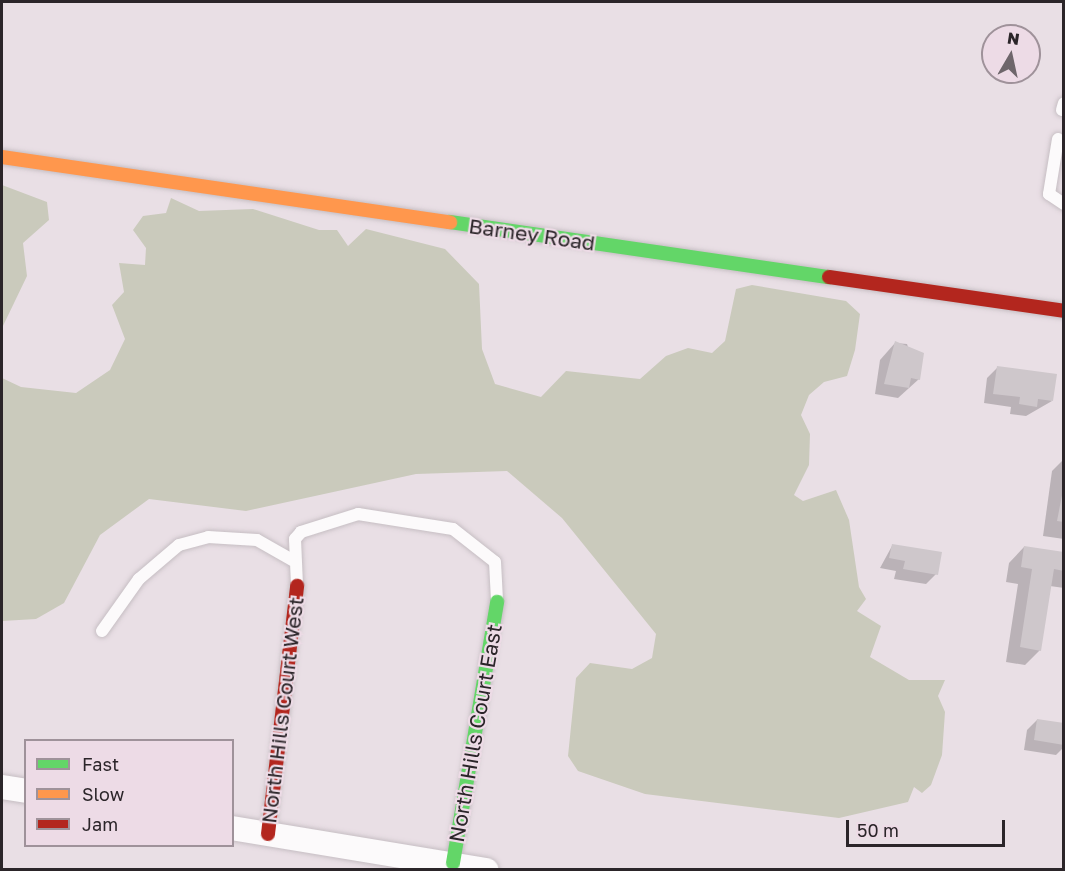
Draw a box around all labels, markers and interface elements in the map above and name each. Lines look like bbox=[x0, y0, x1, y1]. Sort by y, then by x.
north arrow bbox=[981, 24, 1041, 84]
text: N bbox=[1006, 27, 1021, 49]
street label: Barney Road bbox=[467, 213, 597, 255]
street label: North Hills Court West bbox=[256, 595, 308, 825]
street label: North Hills Court East bbox=[443, 622, 507, 844]
legend bbox=[24, 739, 234, 847]
text: Fast bbox=[82, 753, 119, 775]
text: Slow bbox=[82, 783, 124, 805]
scale bar bbox=[849, 808, 1008, 846]
text: Jam bbox=[82, 813, 118, 835]
text: 50 m bbox=[857, 819, 899, 841]

